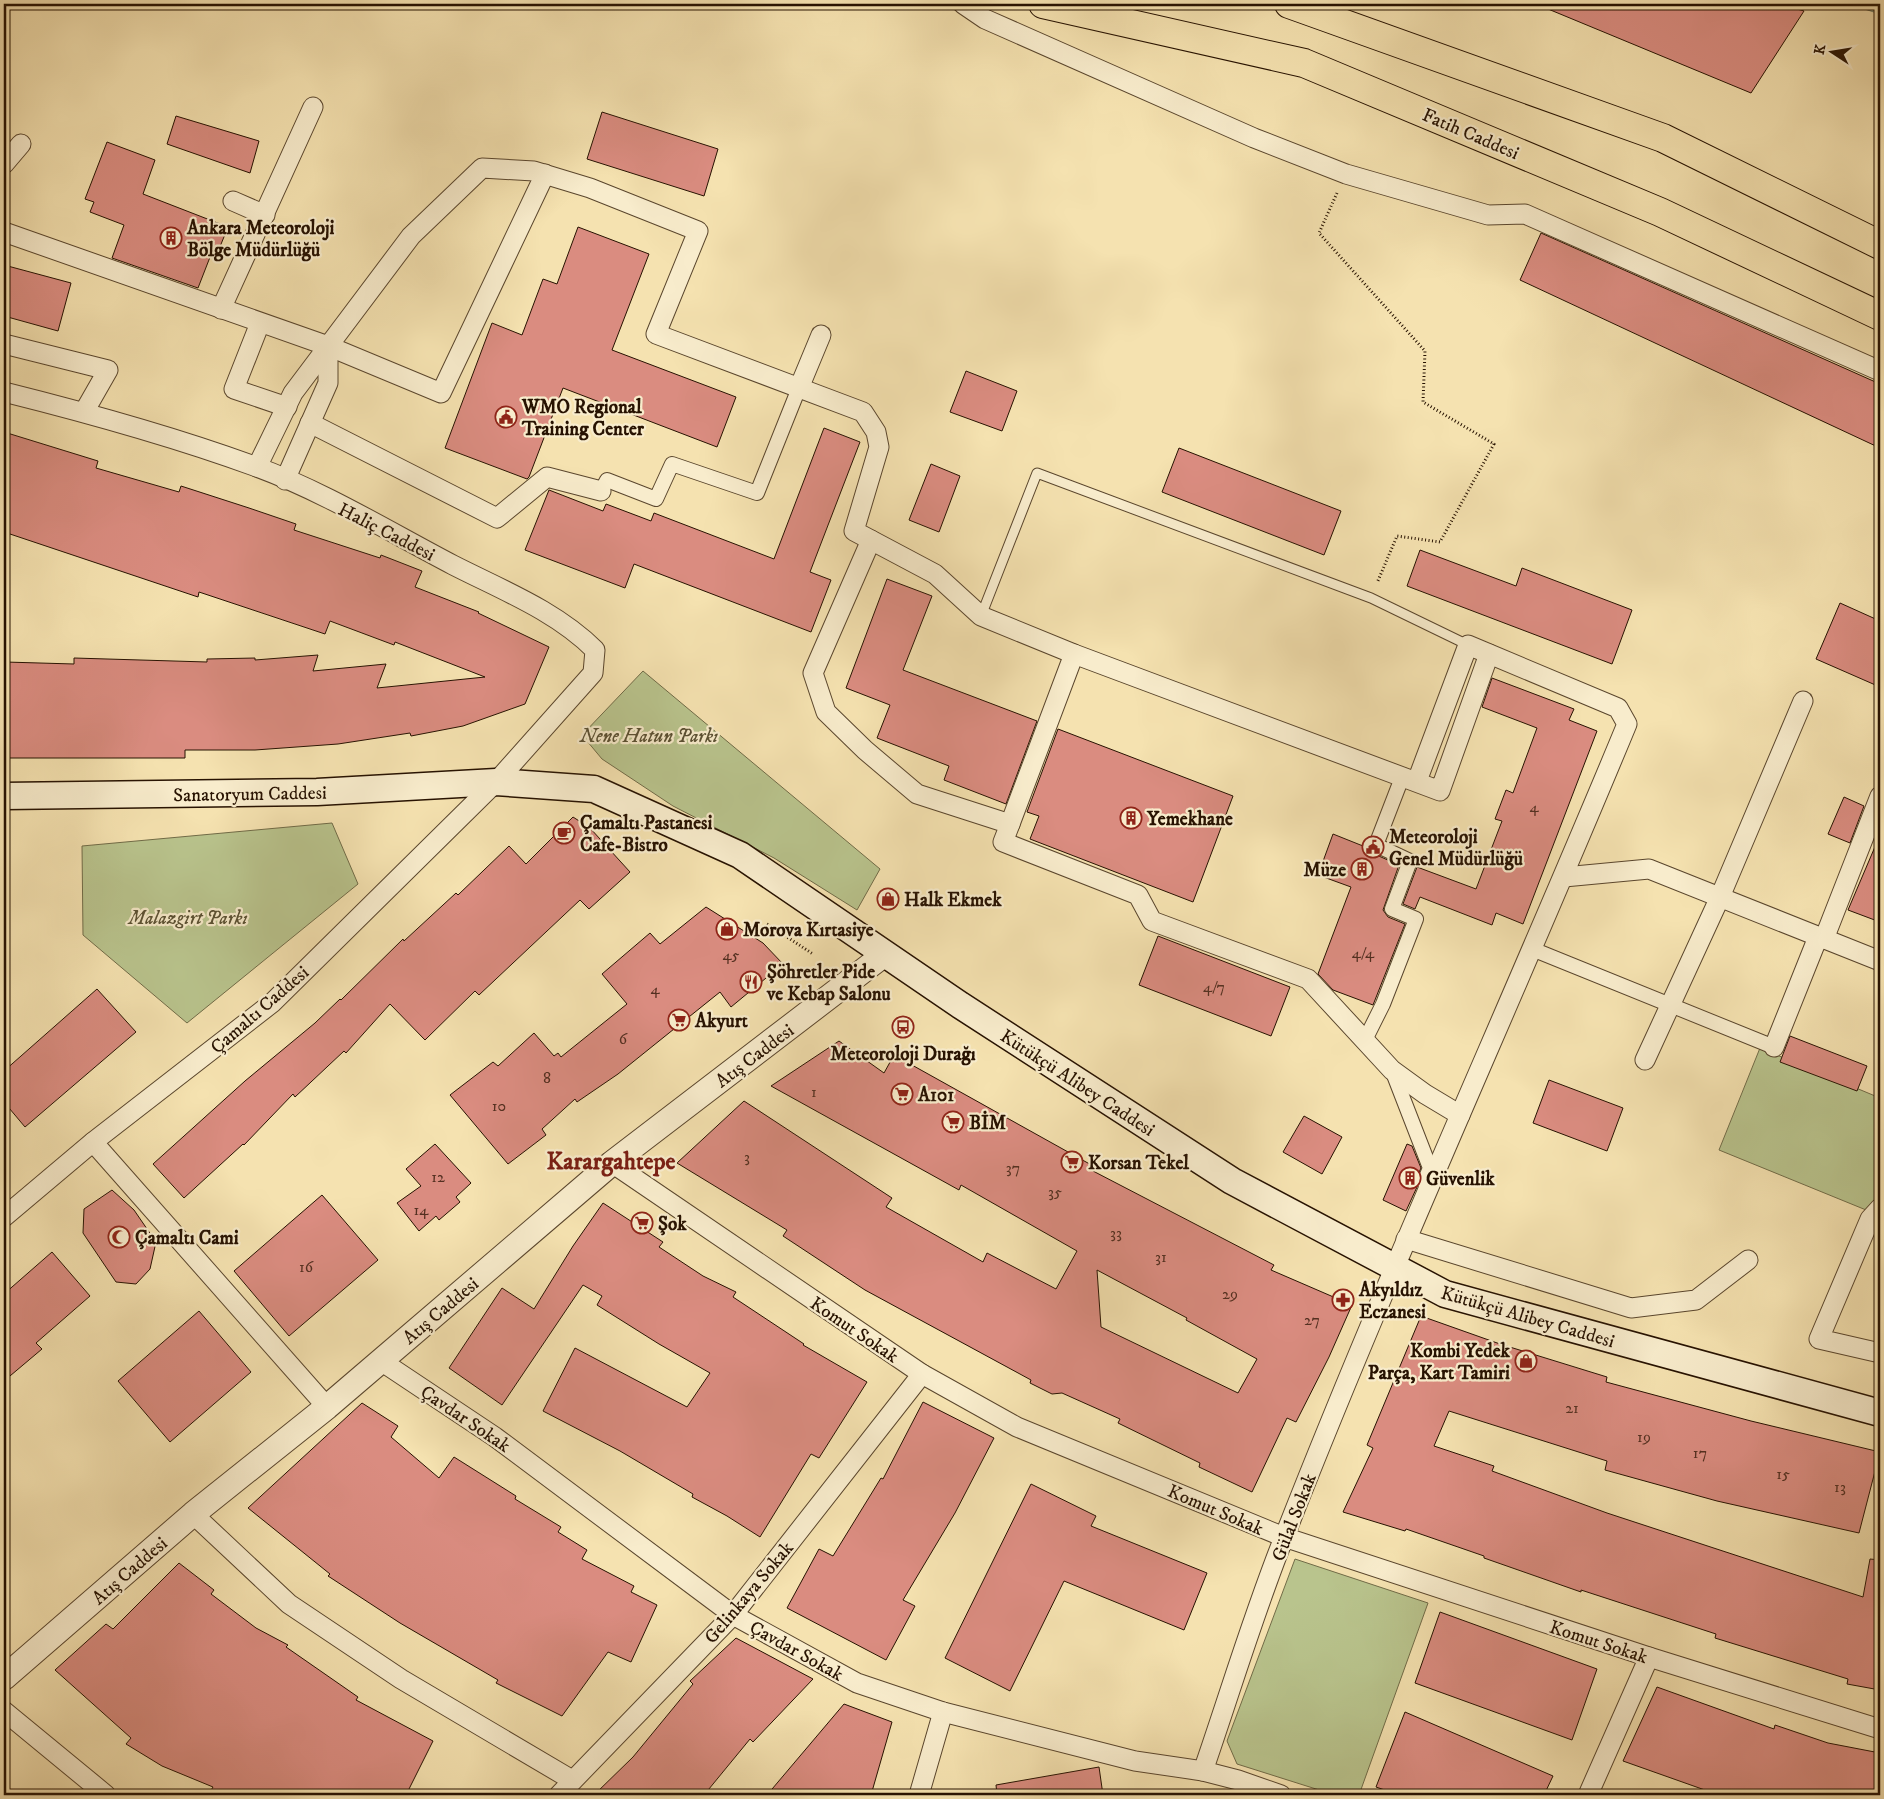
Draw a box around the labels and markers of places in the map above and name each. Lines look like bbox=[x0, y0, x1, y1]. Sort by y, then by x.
place label: Ankara Meteoroloji Bölge Müdürlüğü bbox=[186, 217, 334, 262]
building icon: Ankara Meteoroloji Bölge Müdürlüğü bbox=[159, 226, 183, 250]
place label: WMO Regional Training Center bbox=[521, 396, 645, 441]
public building icon: WMO Regional Training Center bbox=[494, 405, 518, 429]
building icon: Yemekhane bbox=[1119, 806, 1143, 830]
place label: Yemekhane bbox=[1146, 808, 1233, 831]
place label: Çamaltı Pastanesi Cafe-Bistro bbox=[580, 812, 712, 857]
cafe icon: Çamaltı Pastanesi Cafe-Bistro bbox=[552, 821, 576, 845]
place label: Meteoroloji Genel Müdürlüğü bbox=[1389, 826, 1523, 871]
public building icon: Meteoroloji Genel Müdürlüğü bbox=[1361, 835, 1385, 859]
building icon: Müze bbox=[1350, 857, 1374, 881]
place label: Müze bbox=[1304, 859, 1346, 882]
shop icon: Halk Ekmek bbox=[876, 887, 900, 911]
place label: Halk Ekmek bbox=[904, 889, 1002, 912]
shop icon: Morova Kırtasiye bbox=[715, 917, 739, 941]
place label: Morova Kırtasiye bbox=[743, 919, 874, 942]
place label: Şöhretler Pide ve Kebap Salonu bbox=[766, 961, 891, 1006]
restaurant icon: Şöhretler Pide ve Kebap Salonu bbox=[739, 970, 763, 994]
supermarket icon: Akyurt bbox=[667, 1008, 691, 1032]
place label: Akyurt bbox=[694, 1010, 749, 1033]
bus stop icon: Meteoroloji Durağı bbox=[891, 1015, 915, 1039]
place label: Meteoroloji Durağı bbox=[830, 1043, 976, 1067]
supermarket icon: A101 bbox=[890, 1082, 914, 1106]
place label: A101 bbox=[917, 1084, 954, 1107]
supermarket icon: BİM bbox=[941, 1110, 965, 1134]
place label: BİM bbox=[969, 1110, 1006, 1135]
supermarket icon: Korsan Tekel bbox=[1060, 1150, 1084, 1174]
place label: Korsan Tekel bbox=[1088, 1152, 1189, 1175]
building icon: Güvenlik bbox=[1398, 1166, 1422, 1190]
place label: Güvenlik bbox=[1426, 1168, 1495, 1191]
supermarket icon: Şok bbox=[630, 1211, 654, 1235]
place label: Şok bbox=[658, 1213, 687, 1236]
mosque icon: Çamaltı Cami bbox=[107, 1225, 131, 1249]
place label: Çamaltı Cami bbox=[135, 1227, 239, 1250]
place label: Akyıldız Eczanesi bbox=[1358, 1279, 1426, 1324]
pharmacy icon: Akyıldız Eczanesi bbox=[1331, 1288, 1355, 1312]
place label: Kombi Yedek Parça, Kart Tamiri bbox=[1368, 1340, 1511, 1385]
shop icon: Kombi Yedek Parça, Kart Tamiri bbox=[1514, 1349, 1538, 1373]

